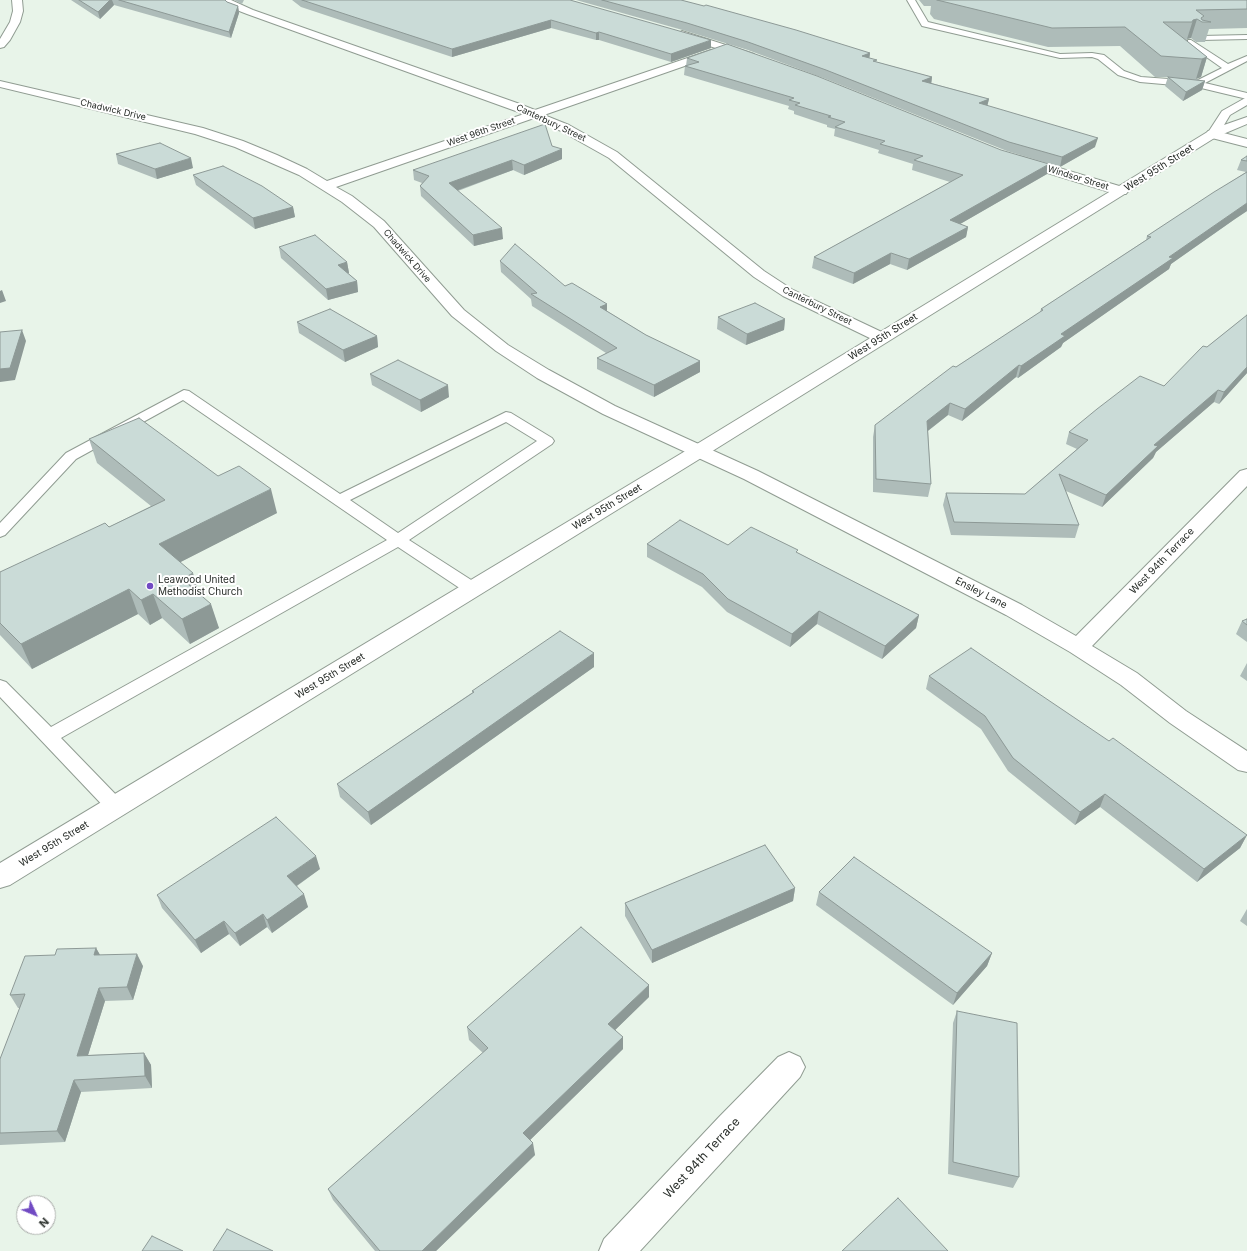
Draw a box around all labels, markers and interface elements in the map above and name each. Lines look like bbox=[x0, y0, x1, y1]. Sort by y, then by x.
street label: Chadwick Drive bbox=[79, 97, 147, 123]
street label: Canterbury Street bbox=[514, 102, 588, 144]
street label: West 96th Street bbox=[446, 115, 516, 149]
street label: West 95th Street bbox=[1122, 142, 1196, 194]
street label: Windsor Street bbox=[1046, 164, 1110, 192]
street label: Chadwick Drive bbox=[381, 227, 433, 285]
street label: Canterbury Street bbox=[781, 285, 853, 327]
street label: West 95th Street bbox=[846, 311, 920, 363]
street label: West 95th Street bbox=[570, 482, 644, 532]
street label: West 94th Terrace bbox=[1127, 525, 1197, 597]
place label: Leawood United Methodist Church bbox=[158, 574, 242, 598]
street label: Ensley Lane bbox=[953, 575, 1009, 611]
marker: Leawood United Methodist Church bbox=[145, 581, 155, 591]
street label: West 95th Street bbox=[293, 651, 367, 701]
street label: West 95th Street bbox=[17, 819, 91, 869]
street label: West 94th Terrace bbox=[661, 1115, 743, 1201]
north arrow bbox=[16, 1195, 56, 1235]
text: N bbox=[36, 1215, 52, 1231]

